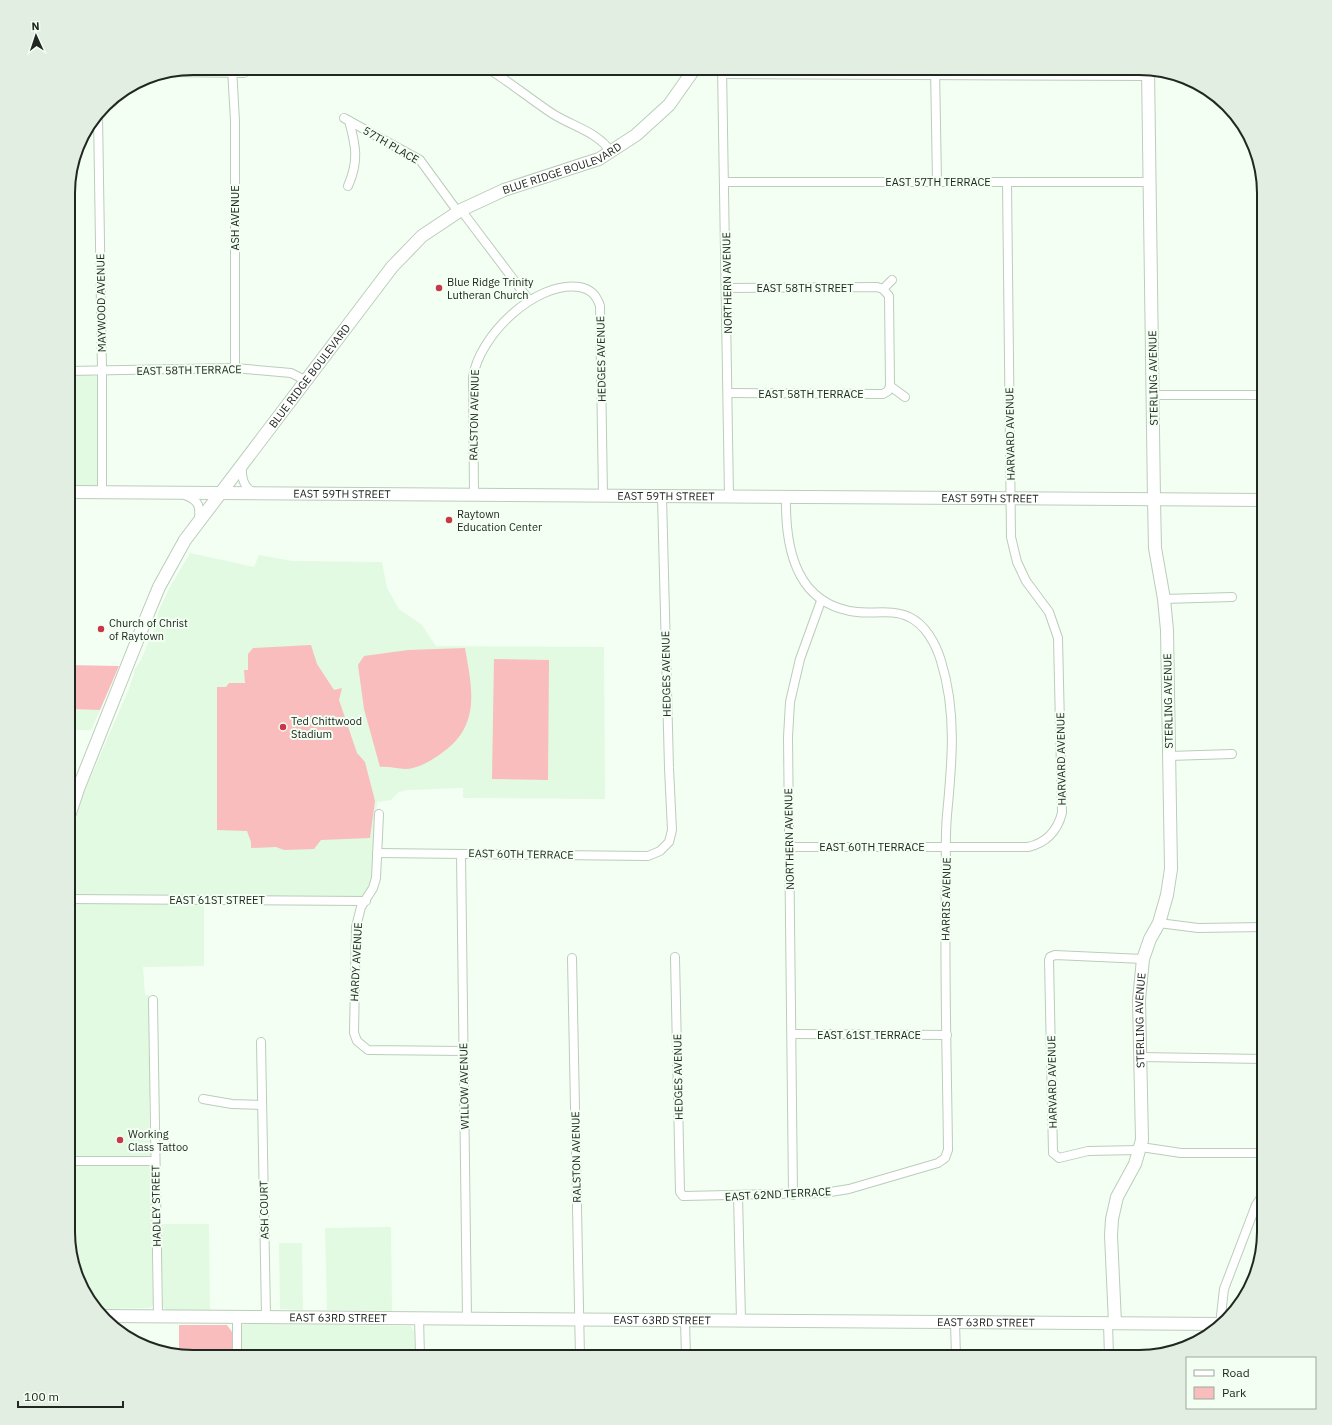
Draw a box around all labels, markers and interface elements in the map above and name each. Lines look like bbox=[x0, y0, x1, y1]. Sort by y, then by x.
north arrow bbox=[16, 16, 56, 56]
text: N bbox=[31, 19, 40, 33]
street label: 57TH PLACE bbox=[360, 123, 422, 167]
street label: BLUE RIDGE BOULEVARD bbox=[501, 139, 624, 197]
street label: EAST 57TH TERRACE bbox=[885, 175, 991, 189]
street label: ASH AVENUE bbox=[228, 185, 242, 251]
street label: NORTHERN AVENUE bbox=[719, 232, 735, 334]
street label: MAYWOOD AVENUE bbox=[93, 254, 109, 352]
place label: Blue Ridge Trinity Lutheran Church bbox=[447, 275, 534, 302]
street label: EAST 58TH STREET bbox=[756, 281, 854, 295]
marker: Blue Ridge Trinity Lutheran Church bbox=[434, 283, 444, 293]
street label: HEDGES AVENUE bbox=[593, 316, 609, 402]
street label: BLUE RIDGE BOULEVARD bbox=[266, 321, 353, 430]
street label: STERLING AVENUE bbox=[1145, 330, 1161, 426]
street label: EAST 58TH TERRACE bbox=[136, 362, 242, 378]
street label: RALSTON AVENUE bbox=[466, 369, 482, 461]
street label: EAST 58TH TERRACE bbox=[758, 387, 864, 401]
street label: HARVARD AVENUE bbox=[1002, 387, 1018, 481]
street label: EAST 59TH STREET bbox=[293, 487, 391, 501]
street label: EAST 59TH STREET bbox=[617, 489, 715, 503]
street label: EAST 59TH STREET bbox=[941, 491, 1039, 505]
place label: Raytown Education Center bbox=[457, 507, 542, 534]
marker: Raytown Education Center bbox=[444, 515, 454, 525]
place label: Church of Christ of Raytown bbox=[109, 616, 188, 643]
marker: Church of Christ of Raytown bbox=[96, 624, 106, 634]
street label: HEDGES AVENUE bbox=[658, 631, 674, 717]
street label: STERLING AVENUE bbox=[1160, 653, 1176, 749]
street label: HARVARD AVENUE bbox=[1053, 712, 1069, 806]
place label: Ted Chittwood Stadium bbox=[291, 714, 362, 741]
marker: Ted Chittwood Stadium bbox=[278, 722, 288, 732]
street label: NORTHERN AVENUE bbox=[781, 788, 797, 890]
street label: EAST 60TH TERRACE bbox=[819, 840, 925, 854]
street label: EAST 60TH TERRACE bbox=[468, 846, 574, 862]
street label: HARRIS AVENUE bbox=[938, 857, 954, 941]
street label: EAST 61ST STREET bbox=[169, 893, 266, 907]
street label: HARDY AVENUE bbox=[347, 922, 365, 1002]
street label: STERLING AVENUE bbox=[1132, 972, 1149, 1068]
street label: EAST 61ST TERRACE bbox=[817, 1028, 921, 1042]
street label: HEDGES AVENUE bbox=[670, 1034, 686, 1120]
street label: HARVARD AVENUE bbox=[1044, 1035, 1060, 1129]
street label: WILLOW AVENUE bbox=[456, 1043, 472, 1129]
street label: RALSTON AVENUE bbox=[568, 1111, 584, 1203]
place label: Working Class Tattoo bbox=[128, 1127, 188, 1154]
marker: Working Class Tattoo bbox=[115, 1135, 125, 1145]
street label: HADLEY STREET bbox=[148, 1164, 164, 1247]
street label: ASH COURT bbox=[256, 1180, 272, 1240]
street label: EAST 62ND TERRACE bbox=[724, 1184, 832, 1204]
street label: EAST 63RD STREET bbox=[289, 1310, 388, 1325]
street label: EAST 63RD STREET bbox=[613, 1313, 712, 1327]
street label: EAST 63RD STREET bbox=[937, 1315, 1036, 1330]
legend bbox=[1186, 1357, 1316, 1409]
text: Road bbox=[1222, 1365, 1250, 1380]
scale bar bbox=[18, 1383, 123, 1409]
text: Park bbox=[1222, 1385, 1247, 1400]
text: 100 m bbox=[24, 1389, 59, 1404]

